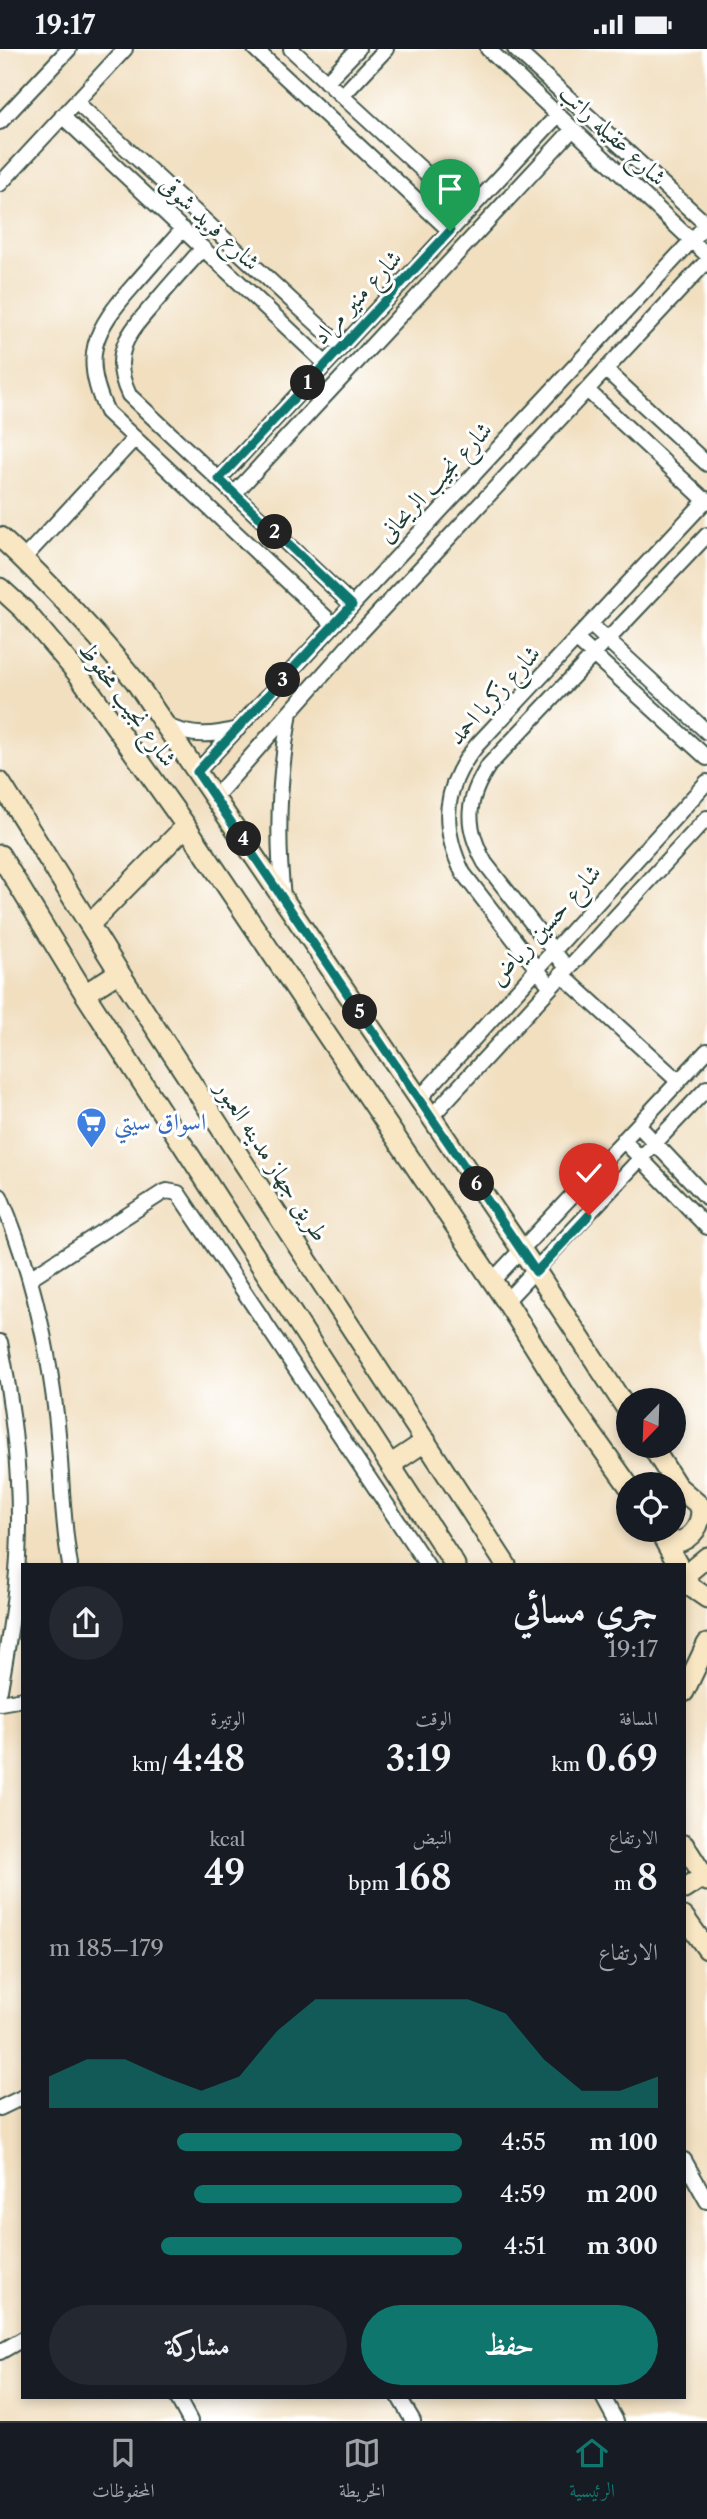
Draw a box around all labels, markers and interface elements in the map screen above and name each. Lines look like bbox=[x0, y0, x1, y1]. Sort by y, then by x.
text: 19:17 bbox=[35, 9, 95, 41]
street label: شارع عقيله راتب bbox=[550, 78, 673, 196]
pin bbox=[420, 159, 480, 231]
street label: شارع فريد شوقى bbox=[150, 169, 266, 281]
icon: arrive bbox=[431, 170, 469, 208]
street label: شارع منير مراد bbox=[306, 243, 412, 354]
pin: 1 bbox=[290, 365, 326, 401]
text: 1 bbox=[303, 371, 312, 394]
street label: شارع نجيب الريحانى bbox=[371, 415, 502, 552]
pin: 2 bbox=[258, 515, 292, 549]
text: 2 bbox=[269, 520, 280, 543]
street label: شارع نجيب محفوظ bbox=[68, 635, 184, 776]
street label: شارع زكريا احمد bbox=[441, 639, 550, 755]
pin: 3 bbox=[266, 663, 300, 697]
text: 3 bbox=[277, 668, 288, 691]
pin: 4 bbox=[226, 821, 262, 857]
text: 4 bbox=[238, 827, 249, 850]
street label: شارع حسين رياض bbox=[482, 858, 611, 995]
pin: 5 bbox=[342, 995, 378, 1030]
text: 5 bbox=[354, 1000, 365, 1023]
street label: طريق جهاز مدينه العبور bbox=[208, 1073, 335, 1247]
supermarket icon: اسواق سيتي bbox=[74, 1105, 108, 1149]
place label: اسواق سيتي bbox=[114, 1107, 206, 1144]
pin bbox=[559, 1143, 619, 1215]
icon: check bbox=[570, 1154, 608, 1192]
pin: 6 bbox=[460, 1167, 494, 1201]
text: 6 bbox=[471, 1172, 482, 1195]
north arrow bbox=[616, 1388, 686, 1458]
map controls bbox=[616, 1388, 686, 1542]
button: locate bbox=[616, 1472, 686, 1542]
text: جري مسائي bbox=[513, 1585, 658, 1632]
button: share bbox=[49, 1586, 123, 1660]
text: 19:17 bbox=[607, 1635, 658, 1663]
text: الوتيرة bbox=[210, 1707, 245, 1730]
text: الوقت bbox=[415, 1707, 452, 1730]
text: المسافة bbox=[619, 1707, 658, 1730]
text: 4:48 bbox=[173, 1737, 245, 1780]
text: 3:19 bbox=[386, 1737, 452, 1780]
text: 0.69 bbox=[585, 1737, 658, 1780]
text: /km bbox=[132, 1753, 173, 1776]
text: km bbox=[551, 1753, 585, 1776]
text: النبض bbox=[413, 1826, 452, 1849]
text: الارتفاع bbox=[609, 1826, 658, 1849]
text: kcal bbox=[209, 1828, 245, 1851]
text: 49 bbox=[204, 1851, 245, 1894]
text: 168 bbox=[394, 1856, 452, 1899]
text: 8 bbox=[637, 1856, 658, 1899]
text: bpm bbox=[348, 1872, 394, 1895]
text: m bbox=[614, 1872, 637, 1895]
text: 179–185 m bbox=[49, 1934, 164, 1962]
text: الارتفاع bbox=[598, 1938, 658, 1966]
text: 4:55 bbox=[501, 2128, 546, 2156]
text: 100 m bbox=[590, 2128, 658, 2156]
text: 4:59 bbox=[500, 2180, 546, 2208]
text: 200 m bbox=[586, 2180, 658, 2208]
text: 4:51 bbox=[504, 2232, 546, 2260]
text: 300 m bbox=[587, 2232, 658, 2260]
button: مشاركة bbox=[49, 2305, 347, 2385]
button: حفظ bbox=[361, 2305, 658, 2385]
tab: المحفوظات bbox=[92, 2434, 155, 2509]
tab: الخريطة bbox=[339, 2434, 385, 2509]
tab: الرئيسية bbox=[569, 2434, 615, 2509]

